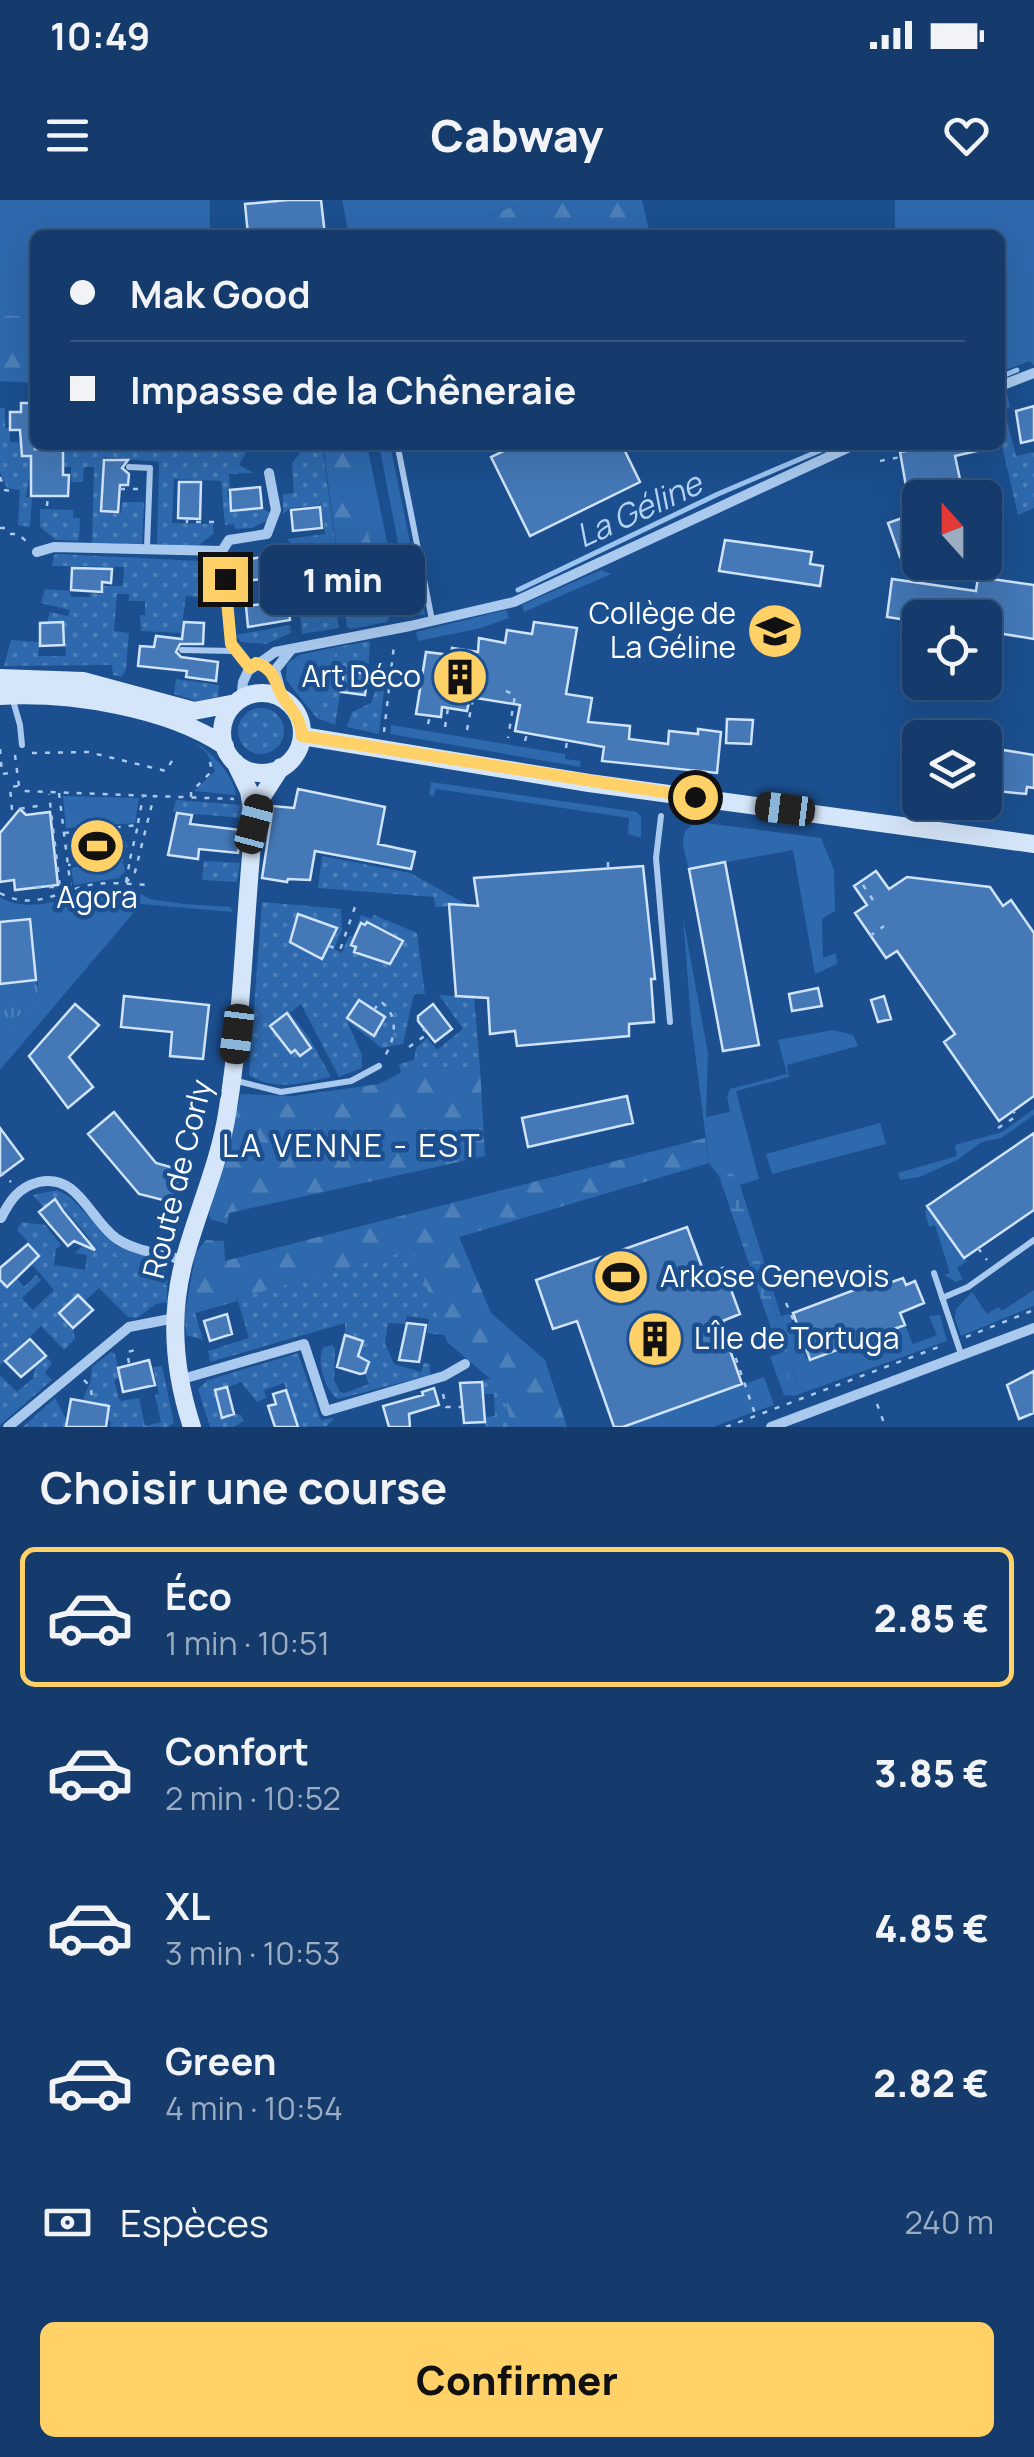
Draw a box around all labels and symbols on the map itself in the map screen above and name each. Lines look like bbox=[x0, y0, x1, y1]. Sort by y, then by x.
water label: La Géline bbox=[568, 460, 711, 557]
north arrow bbox=[902, 480, 1002, 580]
callout: 1 min bbox=[260, 544, 425, 614]
route end bbox=[203, 557, 248, 602]
place label: Collège de La Géline bbox=[589, 592, 736, 667]
school or university icon: Collège de La Géline bbox=[745, 601, 805, 661]
building icon: Art Déco bbox=[430, 647, 490, 707]
place label: Art Déco bbox=[302, 655, 421, 696]
route start bbox=[673, 775, 718, 820]
car bbox=[753, 790, 817, 828]
car bbox=[232, 791, 276, 857]
sports icon: Agora bbox=[67, 816, 127, 876]
place label: Agora bbox=[56, 876, 138, 917]
car bbox=[218, 1002, 256, 1066]
street label: Route de Corly bbox=[132, 1075, 221, 1282]
district label: LA VENNE - EST bbox=[222, 1123, 482, 1167]
sports icon: Arkose Genevois bbox=[591, 1247, 651, 1307]
place label: Arkose Genevois bbox=[660, 1255, 889, 1296]
building icon: L'Île de Tortuga bbox=[625, 1309, 685, 1369]
place label: L'Île de Tortuga bbox=[694, 1317, 899, 1358]

